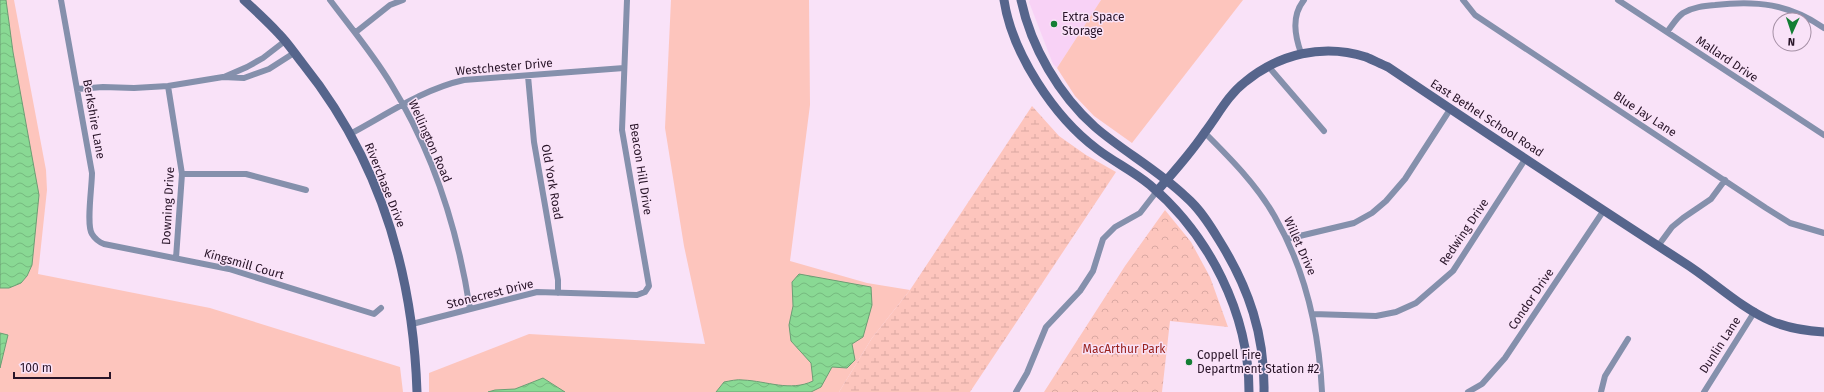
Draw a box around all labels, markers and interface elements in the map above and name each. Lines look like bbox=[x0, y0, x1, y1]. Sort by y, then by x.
place label: Extra Space Storage bbox=[1062, 10, 1125, 38]
north arrow bbox=[1772, 12, 1812, 52]
marker: Extra Space Storage bbox=[1049, 19, 1059, 29]
street label: Mallard Drive bbox=[1693, 33, 1761, 85]
text: N bbox=[1788, 35, 1795, 48]
street label: Westchester Drive bbox=[455, 56, 553, 78]
street label: East Bethel School Road bbox=[1428, 76, 1546, 160]
street label: Berkshire Lane bbox=[80, 78, 108, 160]
street label: Blue Jay Lane bbox=[1611, 88, 1679, 140]
street label: Wellington Road bbox=[405, 97, 455, 185]
street label: Beacon Hill Drive bbox=[627, 122, 655, 216]
street label: Riverchase Drive bbox=[362, 141, 408, 229]
street label: Old York Road bbox=[538, 143, 566, 221]
street label: Downing Drive bbox=[159, 167, 177, 245]
street label: Redwing Drive bbox=[1437, 196, 1491, 268]
street label: Willet Drive bbox=[1281, 215, 1319, 277]
street label: Kingsmill Court bbox=[202, 246, 286, 282]
street label: Condor Drive bbox=[1505, 266, 1557, 332]
street label: Stonecrest Drive bbox=[445, 276, 535, 312]
street label: Dunlin Lane bbox=[1696, 314, 1744, 376]
park label: MacArthur Park bbox=[1083, 342, 1166, 356]
place label: Coppell Fire Department Station #2 bbox=[1197, 348, 1320, 376]
scale bar bbox=[14, 354, 110, 380]
marker: Coppell Fire Department Station #2 bbox=[1184, 357, 1194, 367]
text: 100 m bbox=[20, 361, 52, 375]

